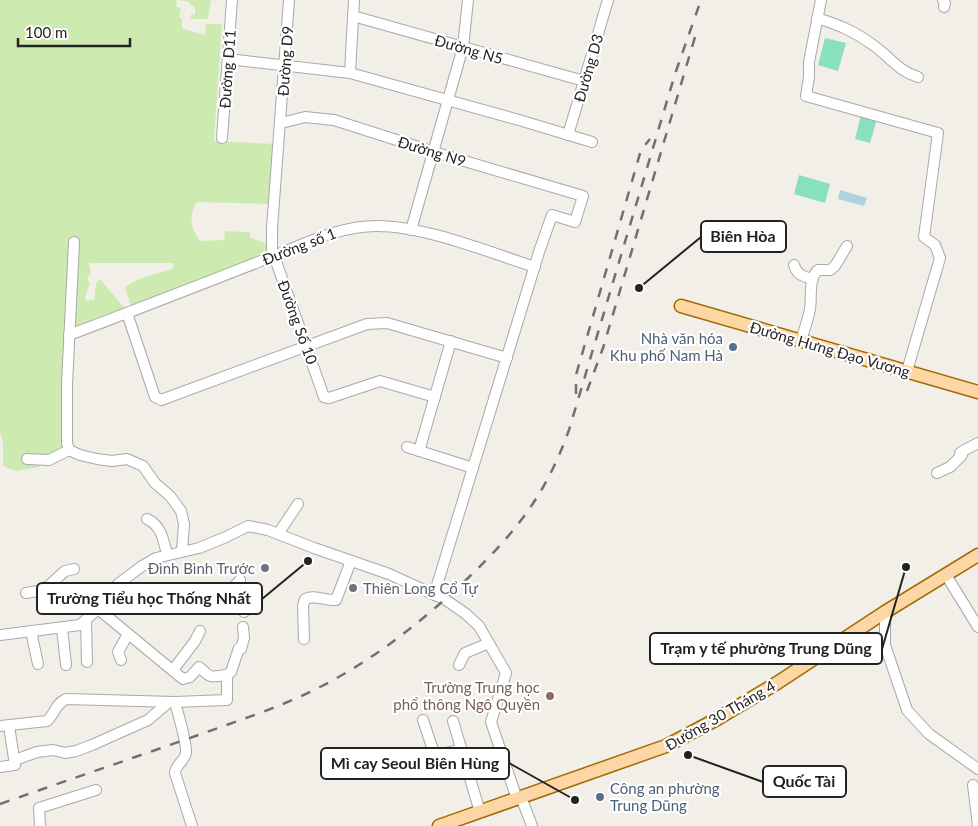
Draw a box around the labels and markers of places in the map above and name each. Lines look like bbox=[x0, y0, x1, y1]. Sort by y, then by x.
callout: Biên Hòa bbox=[701, 221, 786, 252]
place label: Nhà văn hóa Khu phố Nam Hà bbox=[610, 329, 723, 364]
marker: Nhà văn hóa Khu phố Nam Hà bbox=[727, 341, 739, 353]
place label: Đình Bình Trước bbox=[148, 559, 255, 577]
marker: Đình Bình Trước bbox=[259, 562, 271, 574]
place label: Thiên Long Cổ Tự bbox=[363, 579, 479, 597]
marker: Thiên Long Cổ Tự bbox=[347, 582, 359, 594]
callout: Trường Tiểu học Thống Nhất bbox=[37, 583, 262, 614]
callout: Trạm y tế phường Trung Dũng bbox=[650, 633, 882, 664]
place label: Trường Trung học phổ thông Ngô Quyền bbox=[393, 678, 540, 713]
marker: Trường Trung học phổ thông Ngô Quyền bbox=[544, 690, 556, 702]
callout: Mì cay Seoul Biên Hùng bbox=[321, 748, 509, 779]
callout: Quốc Tài bbox=[763, 766, 846, 797]
place label: Công an phường Trung Dũng bbox=[610, 779, 720, 814]
marker: Công an phường Trung Dũng bbox=[594, 791, 606, 803]

